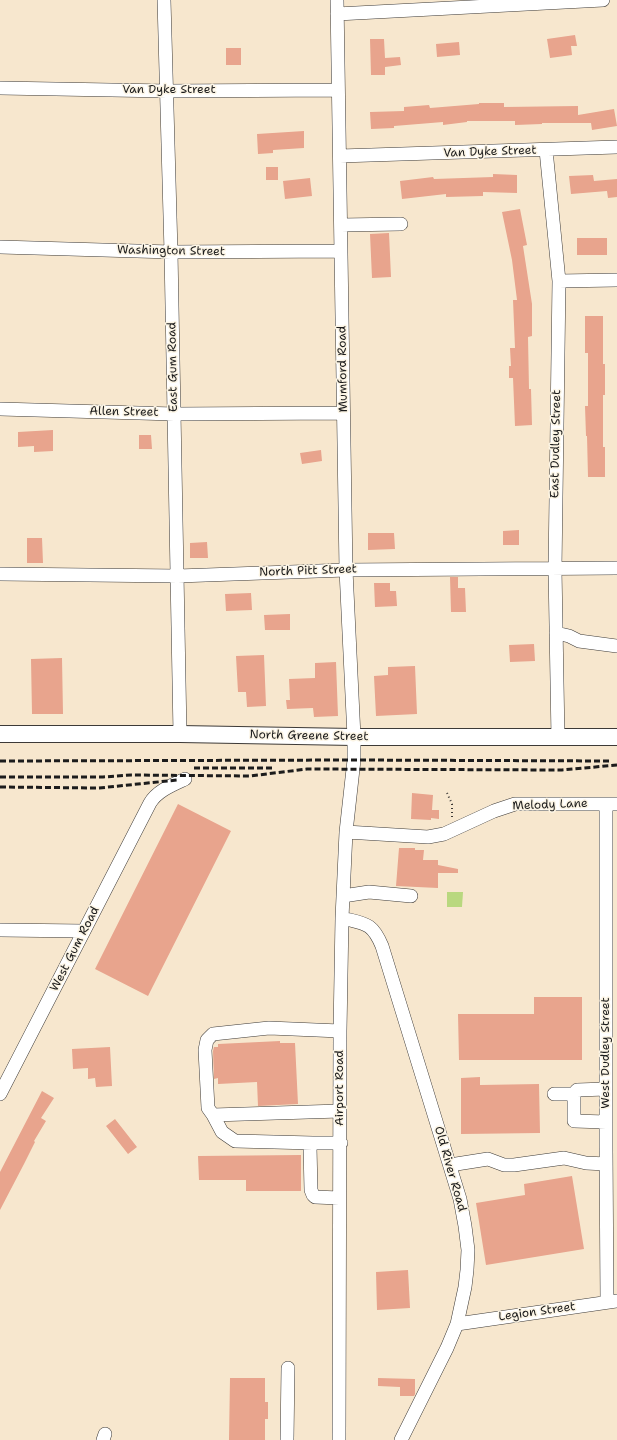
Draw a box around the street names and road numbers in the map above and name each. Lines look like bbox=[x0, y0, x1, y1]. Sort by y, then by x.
street label: Van Dyke Street bbox=[122, 83, 216, 97]
street label: Van Dyke Street bbox=[443, 143, 537, 161]
street label: Washington Street bbox=[117, 243, 225, 259]
street label: East Gum Road bbox=[165, 322, 181, 412]
street label: Mumford Road bbox=[335, 326, 351, 412]
street label: East Dudley Street bbox=[548, 390, 564, 498]
street label: Allen Street bbox=[89, 404, 159, 420]
street label: North Pitt Street bbox=[259, 562, 357, 580]
street label: North Greene Street bbox=[249, 728, 369, 744]
street label: Melody Lane bbox=[512, 796, 588, 814]
street label: West Gum Road bbox=[47, 904, 103, 994]
street label: West Dudley Street bbox=[599, 997, 613, 1109]
street label: Airport Road bbox=[333, 1050, 347, 1126]
street label: Old River Road bbox=[431, 1125, 469, 1213]
street label: Legion Street bbox=[498, 1299, 576, 1325]

